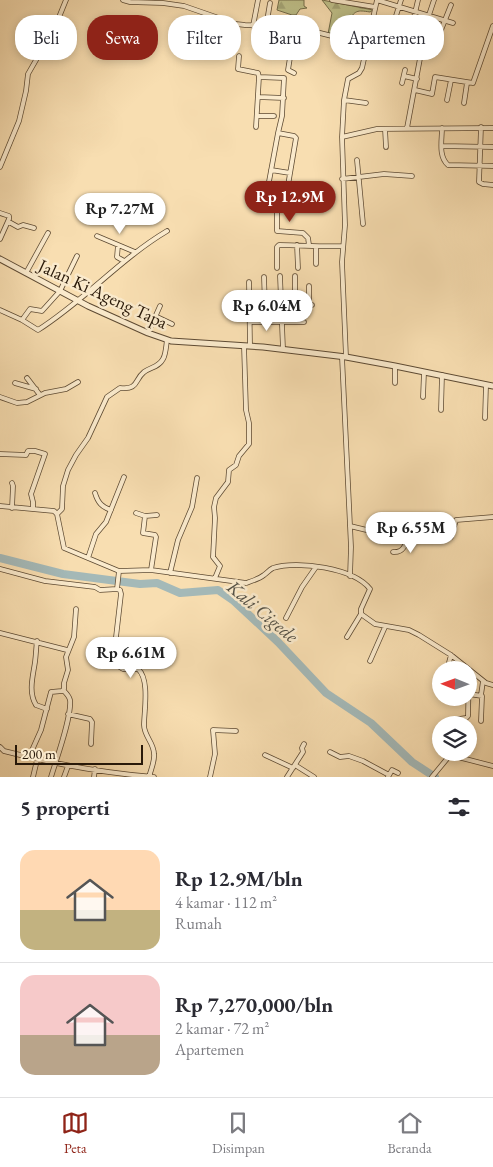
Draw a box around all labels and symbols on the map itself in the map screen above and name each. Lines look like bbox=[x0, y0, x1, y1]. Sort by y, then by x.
pin: Rp 12.9M bbox=[238, 180, 342, 223]
pin: Rp 7.27M bbox=[68, 192, 172, 235]
street label: Jalan Ki Ageng Tapa bbox=[33, 253, 172, 334]
pin: Rp 6.04M bbox=[215, 290, 319, 332]
pin: Rp 6.55M bbox=[359, 512, 463, 554]
water label: Kali Cigede bbox=[221, 574, 304, 649]
pin: Rp 6.61M bbox=[79, 636, 183, 679]
north arrow bbox=[432, 661, 478, 706]
scale bar bbox=[15, 742, 142, 765]

